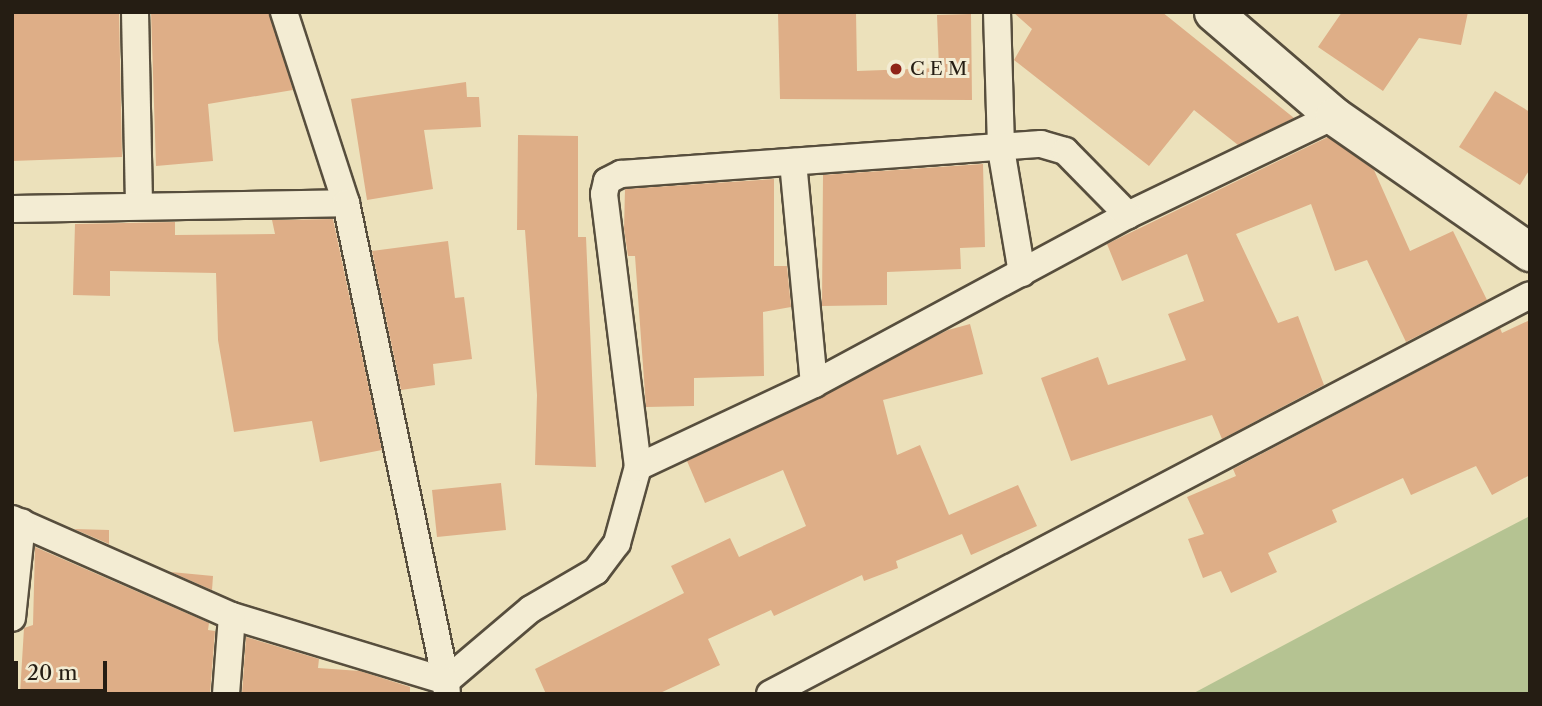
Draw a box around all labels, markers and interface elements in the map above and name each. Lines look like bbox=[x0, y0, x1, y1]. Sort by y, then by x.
place label: C E M bbox=[910, 58, 967, 80]
marker: C E M bbox=[888, 61, 904, 77]
scale bar bbox=[18, 646, 110, 690]
text: 20 m bbox=[27, 660, 78, 685]

